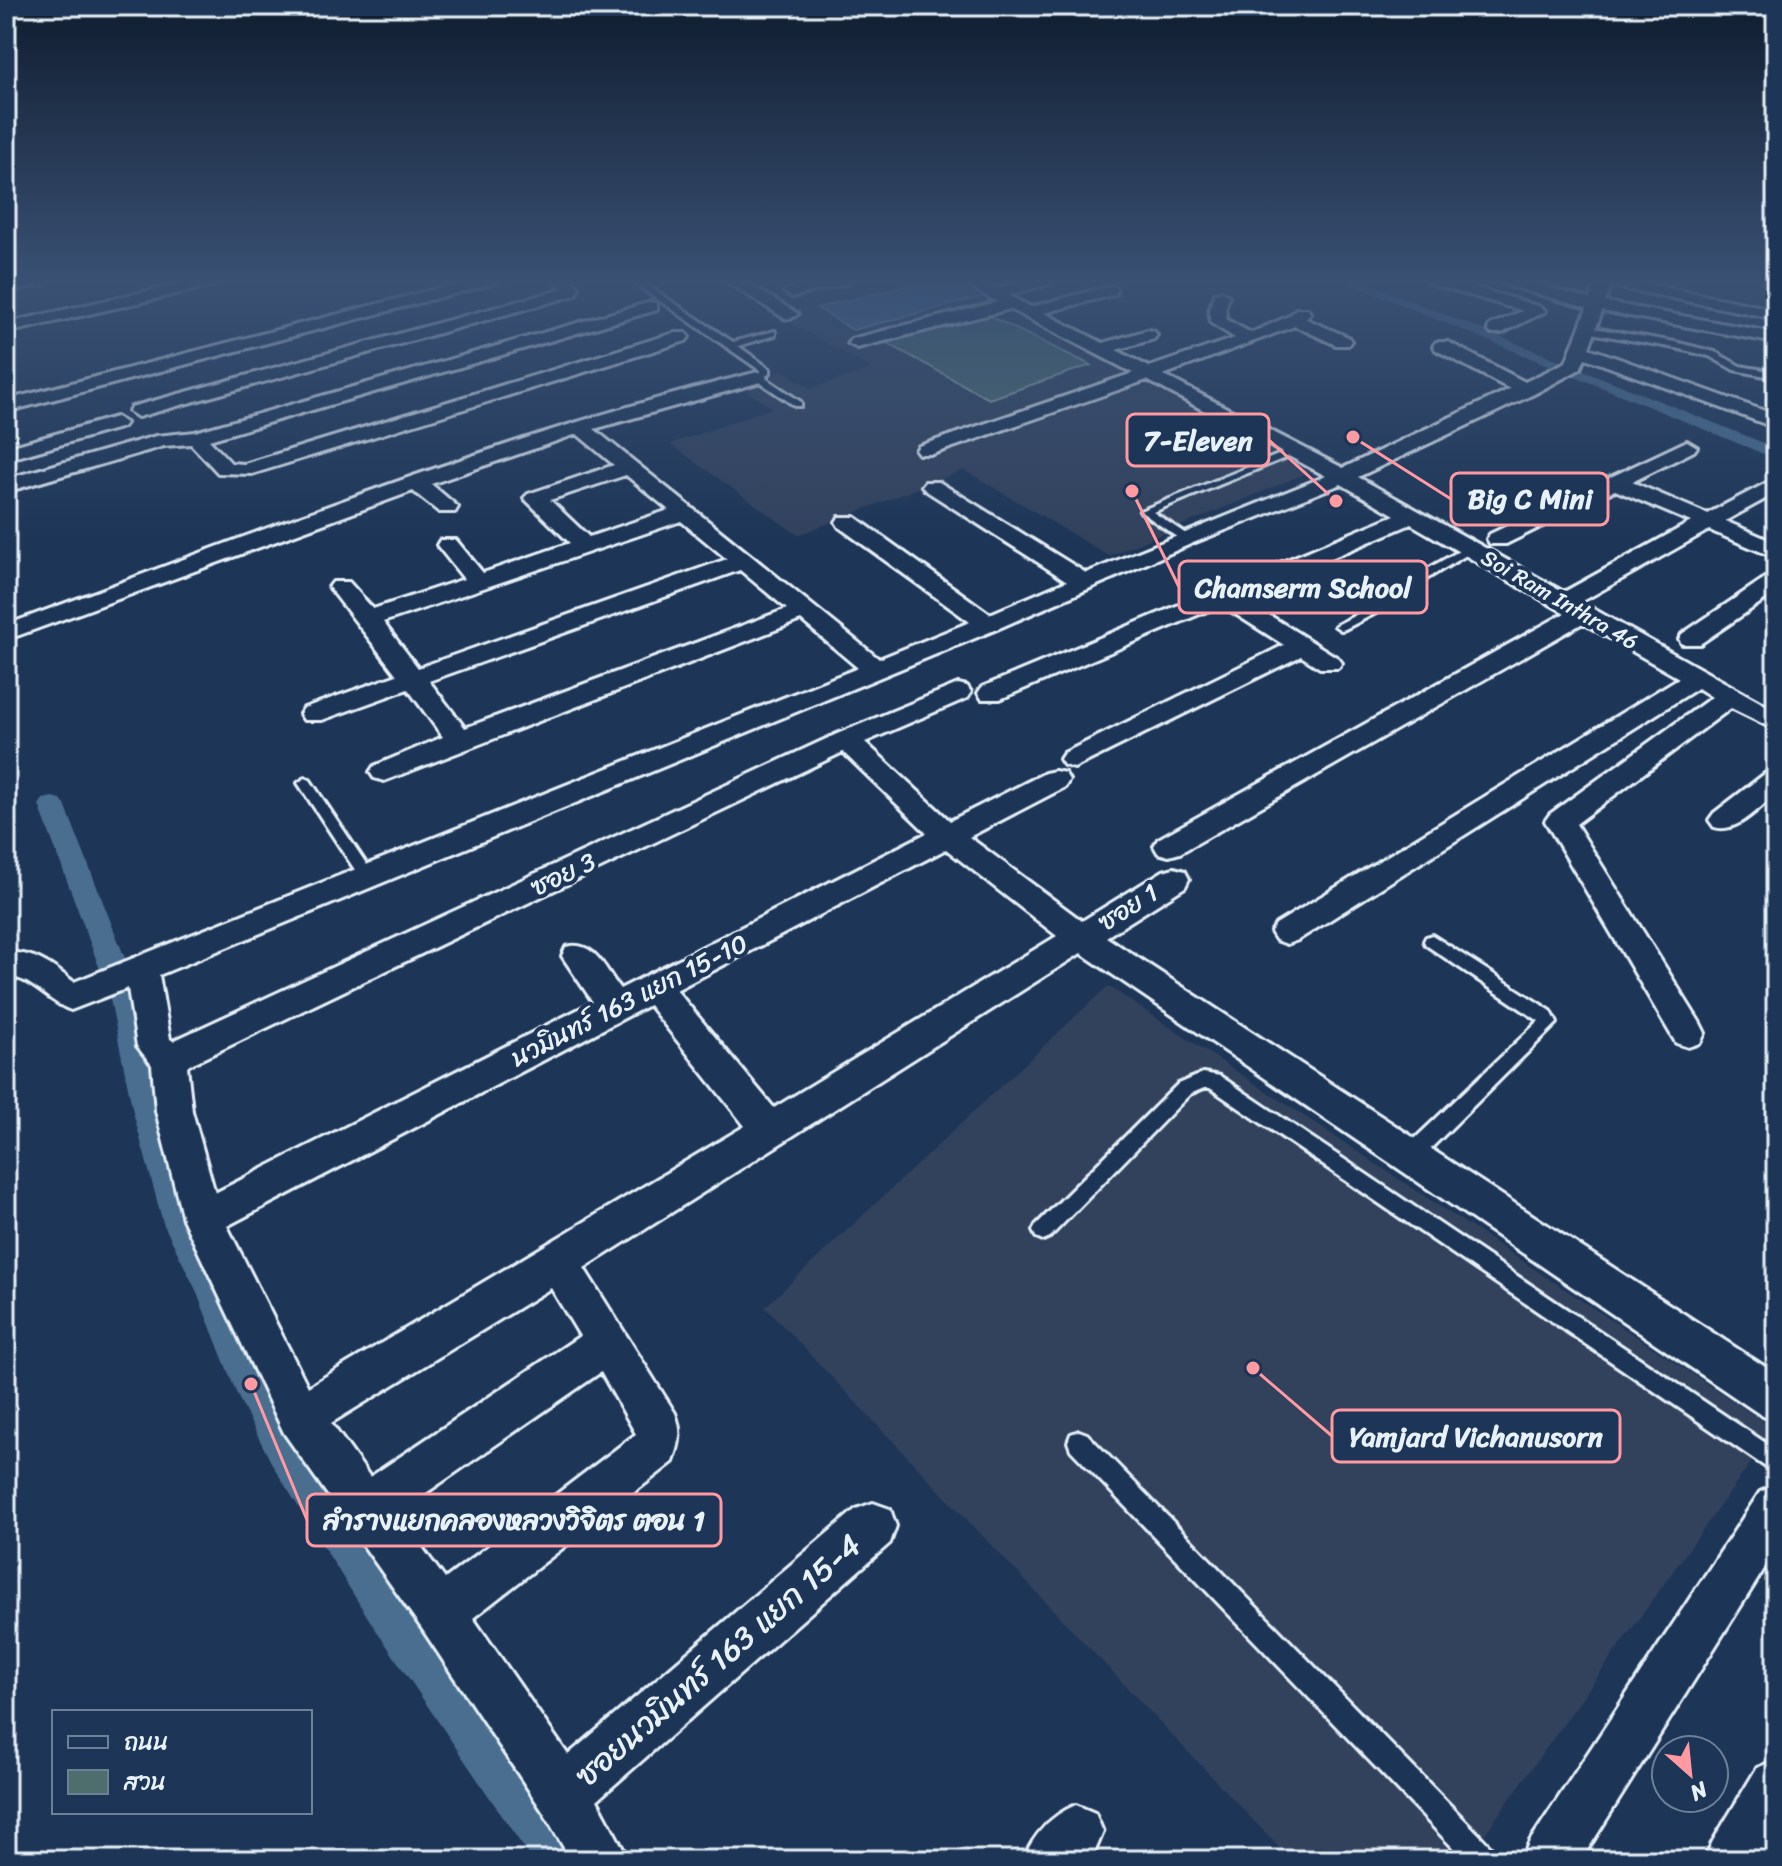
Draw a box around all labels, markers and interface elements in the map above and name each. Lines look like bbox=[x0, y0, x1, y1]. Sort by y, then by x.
callout: 7-Eleven bbox=[1127, 414, 1269, 466]
text: 7-Eleven bbox=[1143, 416, 1254, 465]
callout: Big C Mini bbox=[1451, 473, 1608, 525]
text: Big C Mini bbox=[1468, 474, 1594, 523]
street label: Soi Ram Inthra 46 bbox=[1473, 538, 1646, 661]
callout: Chamserm School bbox=[1179, 561, 1427, 613]
text: Chamserm School bbox=[1194, 563, 1412, 612]
street label: ซอย 3 bbox=[522, 839, 604, 909]
street label: ซอย 1 bbox=[1088, 870, 1168, 944]
street label: นวมินทร์ 163 แยก 15-10 bbox=[502, 920, 756, 1080]
callout: Yamjard Vichanusorn bbox=[1332, 1410, 1620, 1462]
text: Yamjard Vichanusorn bbox=[1349, 1412, 1604, 1461]
callout: ลำรางแยกคลองหลวงวิจิตร ตอน 1 bbox=[307, 1494, 721, 1546]
text: ลำรางแยกคลองหลวงวิจิตร ตอน 1 bbox=[322, 1496, 705, 1545]
street label: ซอยนวมินทร์ 163 แยก 15-4 bbox=[562, 1519, 875, 1802]
legend bbox=[52, 1710, 312, 1814]
text: ถนน bbox=[124, 1721, 169, 1763]
north arrow bbox=[1650, 1734, 1730, 1814]
text: สวน bbox=[123, 1761, 166, 1803]
text: N bbox=[1683, 1770, 1715, 1813]

